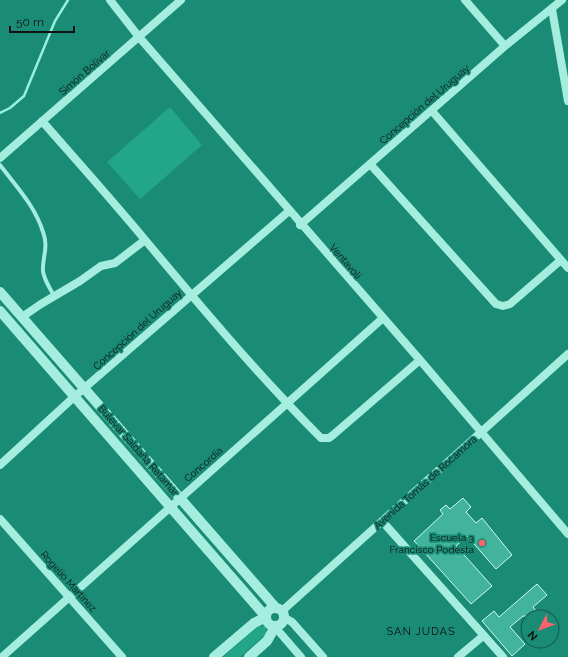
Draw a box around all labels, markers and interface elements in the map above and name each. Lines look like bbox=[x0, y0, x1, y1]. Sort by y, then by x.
scale bar bbox=[10, 8, 74, 34]
text: 50 m bbox=[16, 15, 44, 29]
street label: Simón Bolívar bbox=[57, 47, 112, 97]
street label: Concepción del Uruguay bbox=[377, 62, 472, 146]
street label: Ventavoli bbox=[328, 242, 364, 281]
street label: Concepción del Uruguay bbox=[91, 286, 184, 372]
street label: Bulevar Saldaña Retamar bbox=[96, 403, 181, 498]
street label: Avenida Tomás de Rocamora bbox=[372, 433, 479, 531]
street label: Concordia bbox=[182, 445, 225, 484]
place label: Escuela 3 Francisco Podesta bbox=[389, 532, 474, 555]
marker: Escuela 3 Francisco Podesta bbox=[477, 538, 487, 548]
street label: Rogelio Martínez bbox=[39, 549, 99, 614]
north arrow bbox=[520, 609, 560, 649]
district label: SAN JUDAS bbox=[386, 625, 456, 638]
text: N bbox=[525, 628, 541, 643]

